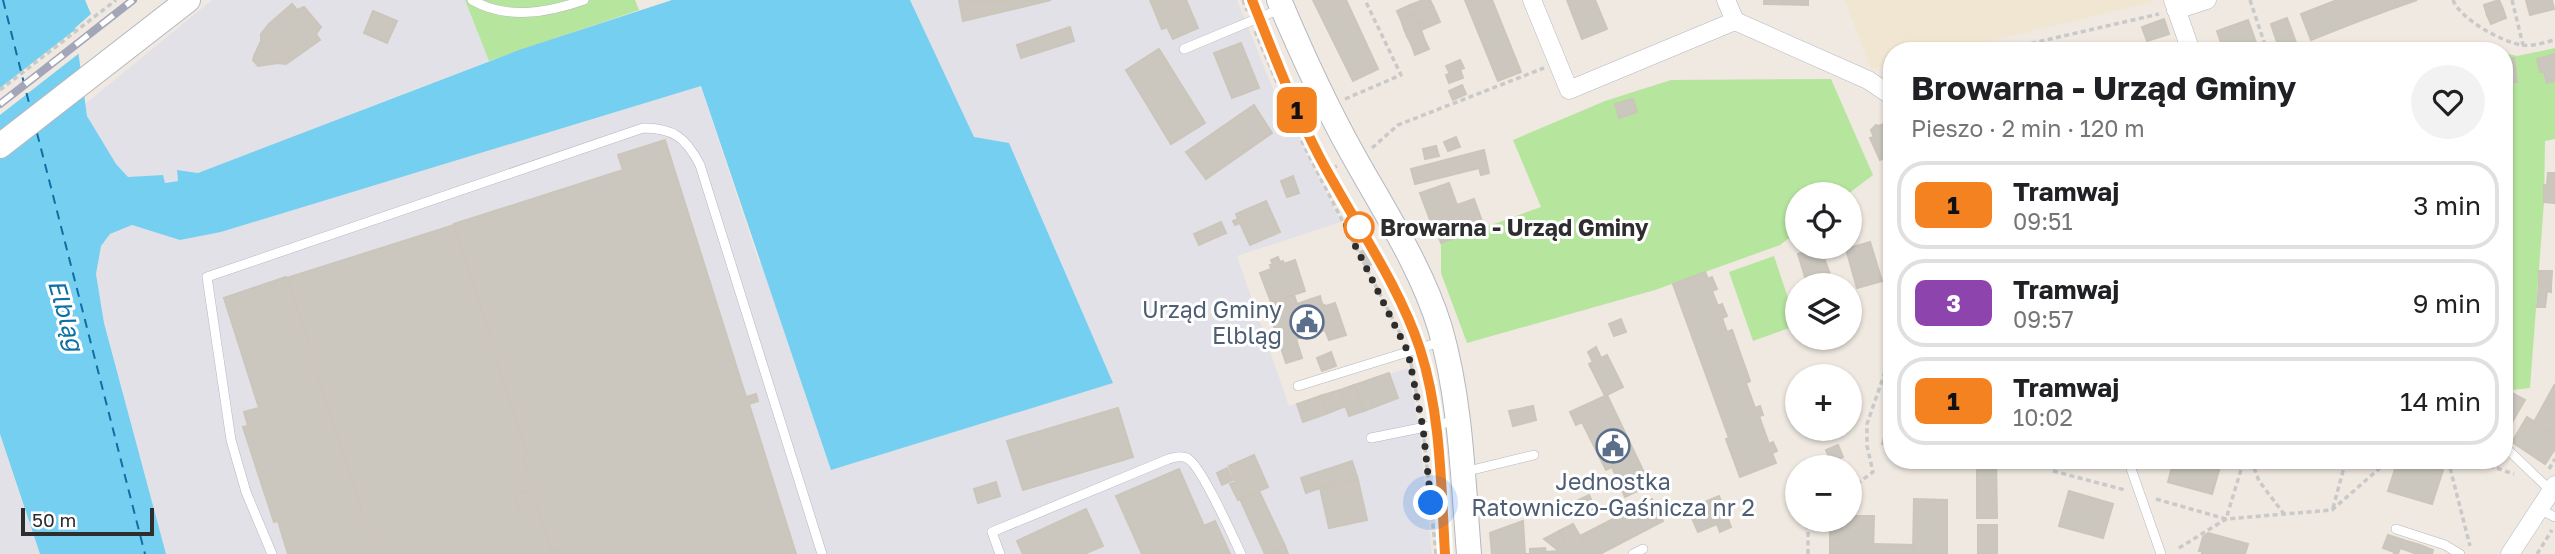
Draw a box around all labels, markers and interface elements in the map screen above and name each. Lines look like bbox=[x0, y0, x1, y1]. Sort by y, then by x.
button: heart bbox=[2411, 65, 2485, 139]
text: Browarna - Urząd Gminy bbox=[1911, 68, 2296, 107]
line badge: 1 bbox=[1274, 87, 1320, 133]
text: 1 bbox=[1291, 95, 1303, 124]
text: Pieszo · 2 min · 120 m bbox=[1911, 114, 2145, 142]
text: Tramwaj bbox=[2013, 176, 2119, 207]
map controls bbox=[1785, 182, 1862, 532]
button: locate bbox=[1785, 182, 1862, 259]
text: 1 bbox=[1947, 190, 1960, 219]
text: 3 min bbox=[2413, 190, 2481, 221]
text: 09:51 bbox=[2013, 207, 2073, 235]
marker: Browarna - Urząd Gminy bbox=[1344, 212, 1374, 242]
place label: Browarna - Urząd Gminy bbox=[1380, 213, 1649, 241]
button: layers bbox=[1785, 273, 1862, 350]
text: Tramwaj bbox=[2013, 274, 2119, 305]
water label: Elbląg bbox=[42, 276, 92, 357]
text: 3 bbox=[1946, 288, 1961, 317]
text: 9 min bbox=[2413, 288, 2481, 319]
place label: Urząd Gminy Elbląg bbox=[1142, 295, 1282, 349]
public building icon: Urząd Gminy Elbląg bbox=[1288, 303, 1326, 341]
text: 09:57 bbox=[2013, 305, 2074, 333]
button: + bbox=[1785, 364, 1862, 441]
text: Tramwaj bbox=[2013, 372, 2119, 403]
text: 1 bbox=[1947, 386, 1960, 415]
text: 14 min bbox=[2400, 386, 2481, 417]
text: 10:02 bbox=[2013, 403, 2073, 431]
public building icon: Jednostka Ratowniczo-Gaśnicza nr 2 bbox=[1594, 427, 1632, 465]
button: − bbox=[1785, 455, 1862, 532]
place label: Jednostka Ratowniczo-Gaśnicza nr 2 bbox=[1471, 467, 1755, 521]
your location bbox=[1413, 485, 1448, 520]
scale bar bbox=[21, 505, 154, 537]
text: 50 m bbox=[32, 508, 76, 531]

